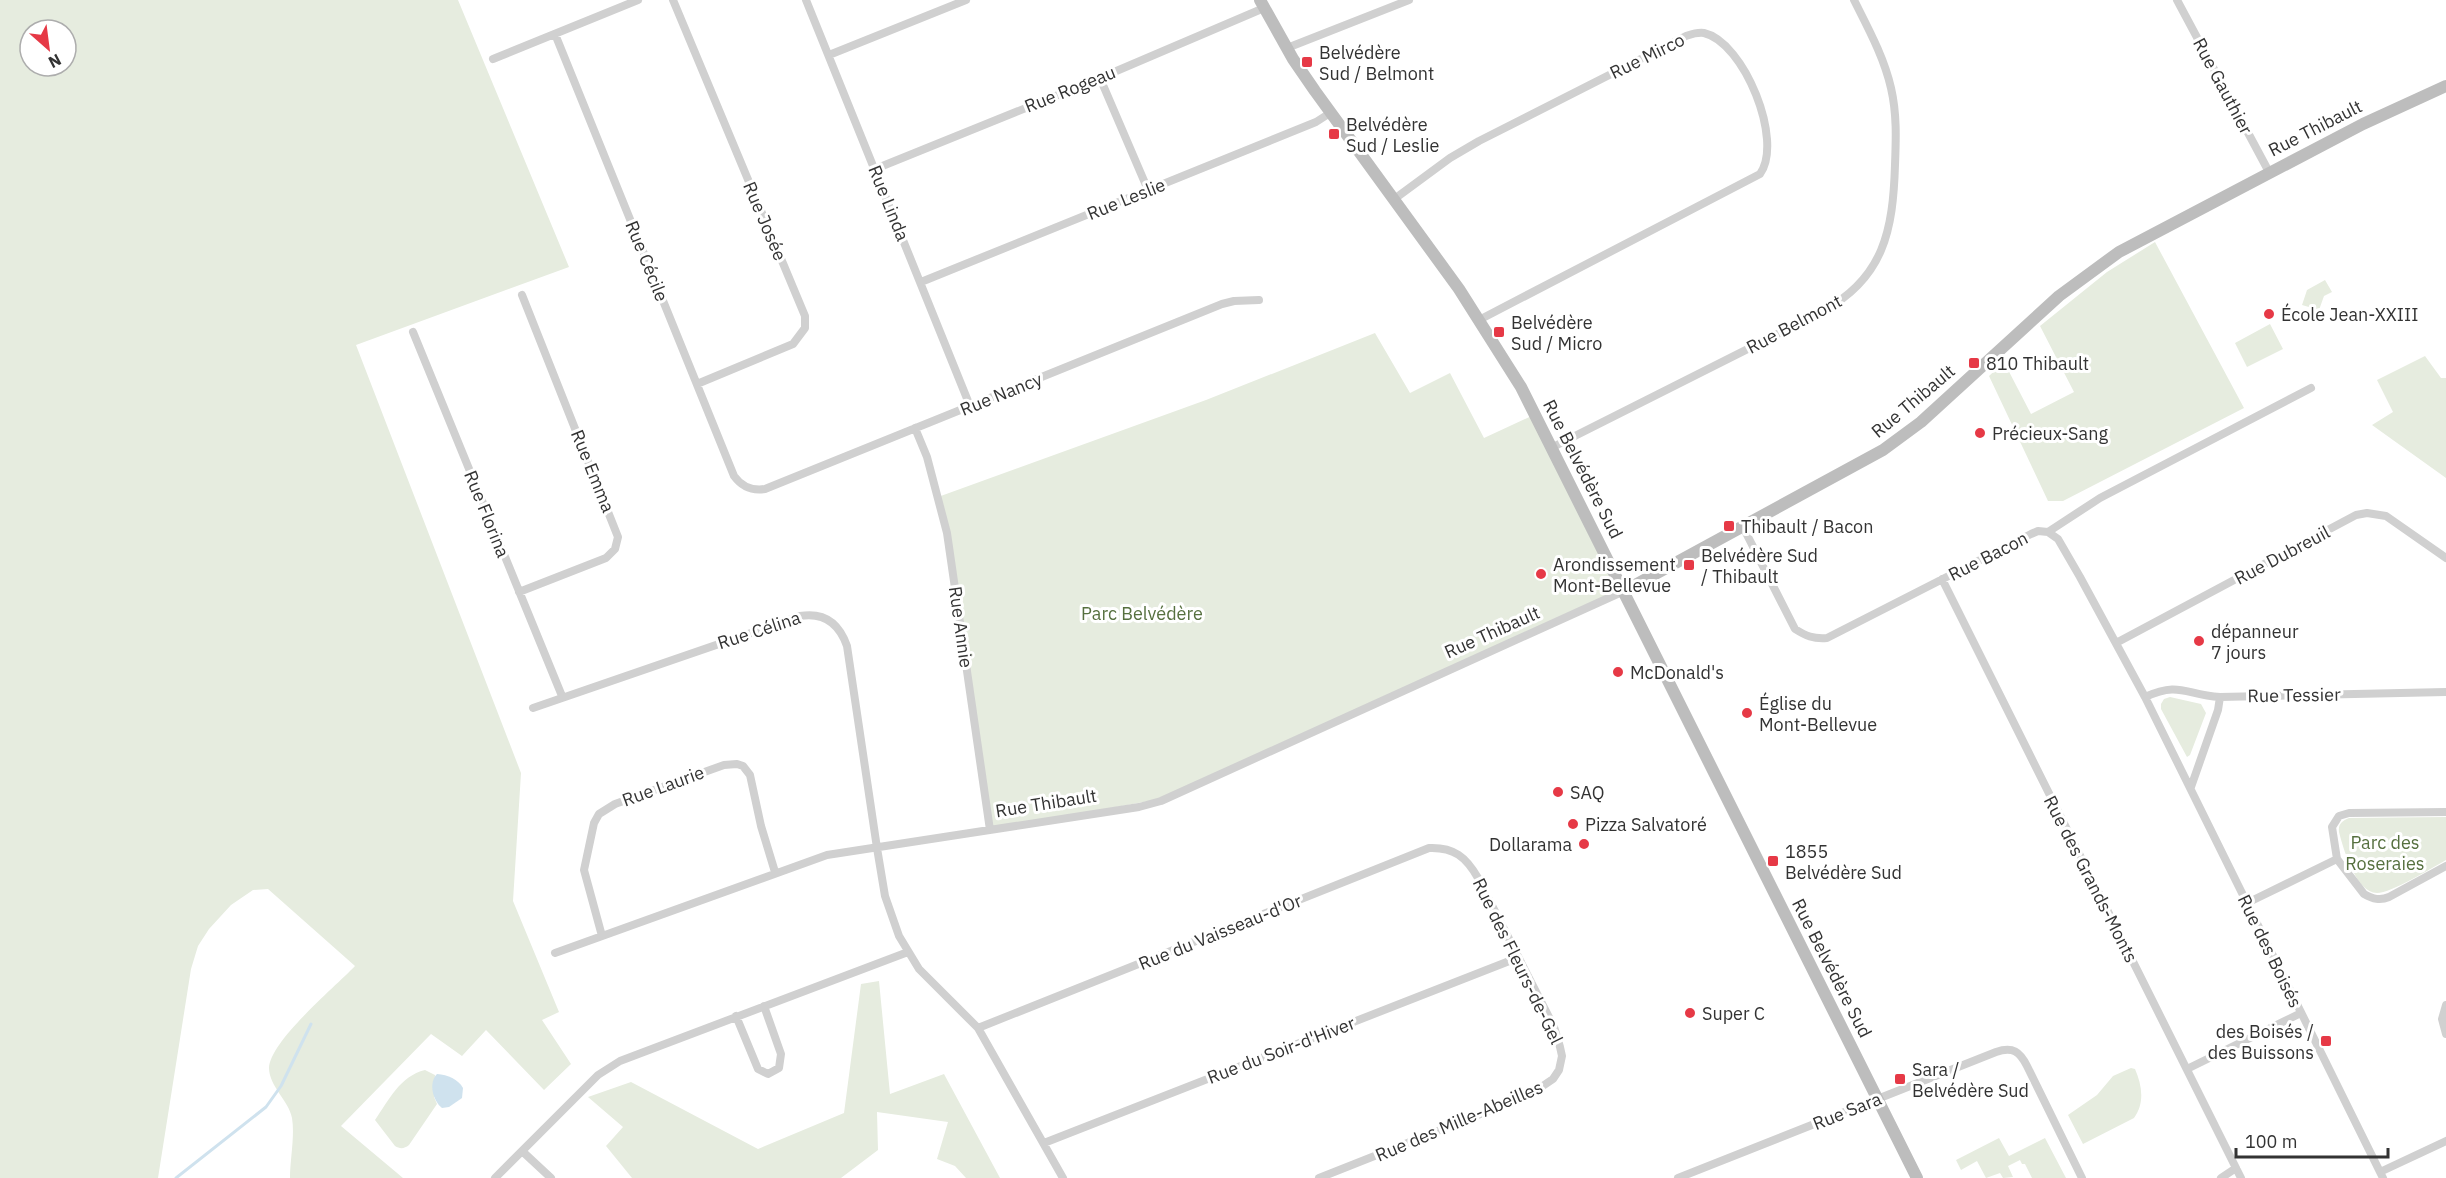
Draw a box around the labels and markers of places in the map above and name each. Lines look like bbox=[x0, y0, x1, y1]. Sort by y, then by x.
place label: Belvédère Sud / Belmont bbox=[1319, 41, 1434, 85]
marker: Belvédère Sud / Belmont bbox=[1300, 55, 1314, 69]
place label: Belvédère Sud / Leslie bbox=[1346, 113, 1439, 157]
marker: Belvédère Sud / Leslie bbox=[1327, 127, 1341, 141]
place label: École Jean-XXIII bbox=[2281, 303, 2418, 326]
marker: École Jean-XXIII bbox=[2262, 307, 2276, 321]
place label: Belvédère Sud / Micro bbox=[1511, 311, 1602, 355]
marker: Belvédère Sud / Micro bbox=[1492, 325, 1506, 339]
place label: 810 Thibault bbox=[1986, 352, 2089, 375]
marker: 810 Thibault bbox=[1967, 356, 1981, 370]
place label: Précieux-Sang bbox=[1992, 422, 2108, 445]
marker: Précieux-Sang bbox=[1973, 426, 1987, 440]
place label: Thibault / Bacon bbox=[1741, 515, 1873, 538]
marker: Thibault / Bacon bbox=[1722, 519, 1736, 533]
place label: Belvédère Sud / Thibault bbox=[1701, 544, 1818, 588]
place label: Arondissement Mont-Bellevue bbox=[1553, 553, 1676, 597]
marker: Belvédère Sud / Thibault bbox=[1682, 558, 1696, 572]
marker: Arondissement Mont-Bellevue bbox=[1534, 567, 1548, 581]
place label: dépanneur 7 jours bbox=[2211, 620, 2299, 664]
marker: dépanneur 7 jours bbox=[2192, 634, 2206, 648]
place label: McDonald's bbox=[1630, 661, 1724, 684]
marker: McDonald's bbox=[1611, 665, 1625, 679]
place label: Église du Mont-Bellevue bbox=[1759, 692, 1877, 736]
marker: Église du Mont-Bellevue bbox=[1740, 706, 1754, 720]
place label: SAQ bbox=[1570, 781, 1604, 804]
marker: SAQ bbox=[1551, 785, 1565, 799]
place label: Pizza Salvatoré bbox=[1585, 813, 1707, 836]
marker: Pizza Salvatoré bbox=[1566, 817, 1580, 831]
place label: Dollarama bbox=[1489, 833, 1572, 856]
marker: Dollarama bbox=[1577, 837, 1591, 851]
place label: 1855 Belvédère Sud bbox=[1785, 840, 1902, 884]
marker: 1855 Belvédère Sud bbox=[1766, 854, 1780, 868]
place label: Super C bbox=[1702, 1002, 1765, 1025]
marker: Super C bbox=[1683, 1006, 1697, 1020]
place label: des Boisés / des Buissons bbox=[2208, 1020, 2314, 1064]
marker: des Boisés / des Buissons bbox=[2319, 1034, 2333, 1048]
place label: Sara / Belvédère Sud bbox=[1912, 1058, 2029, 1102]
marker: Sara / Belvédère Sud bbox=[1893, 1072, 1907, 1086]

